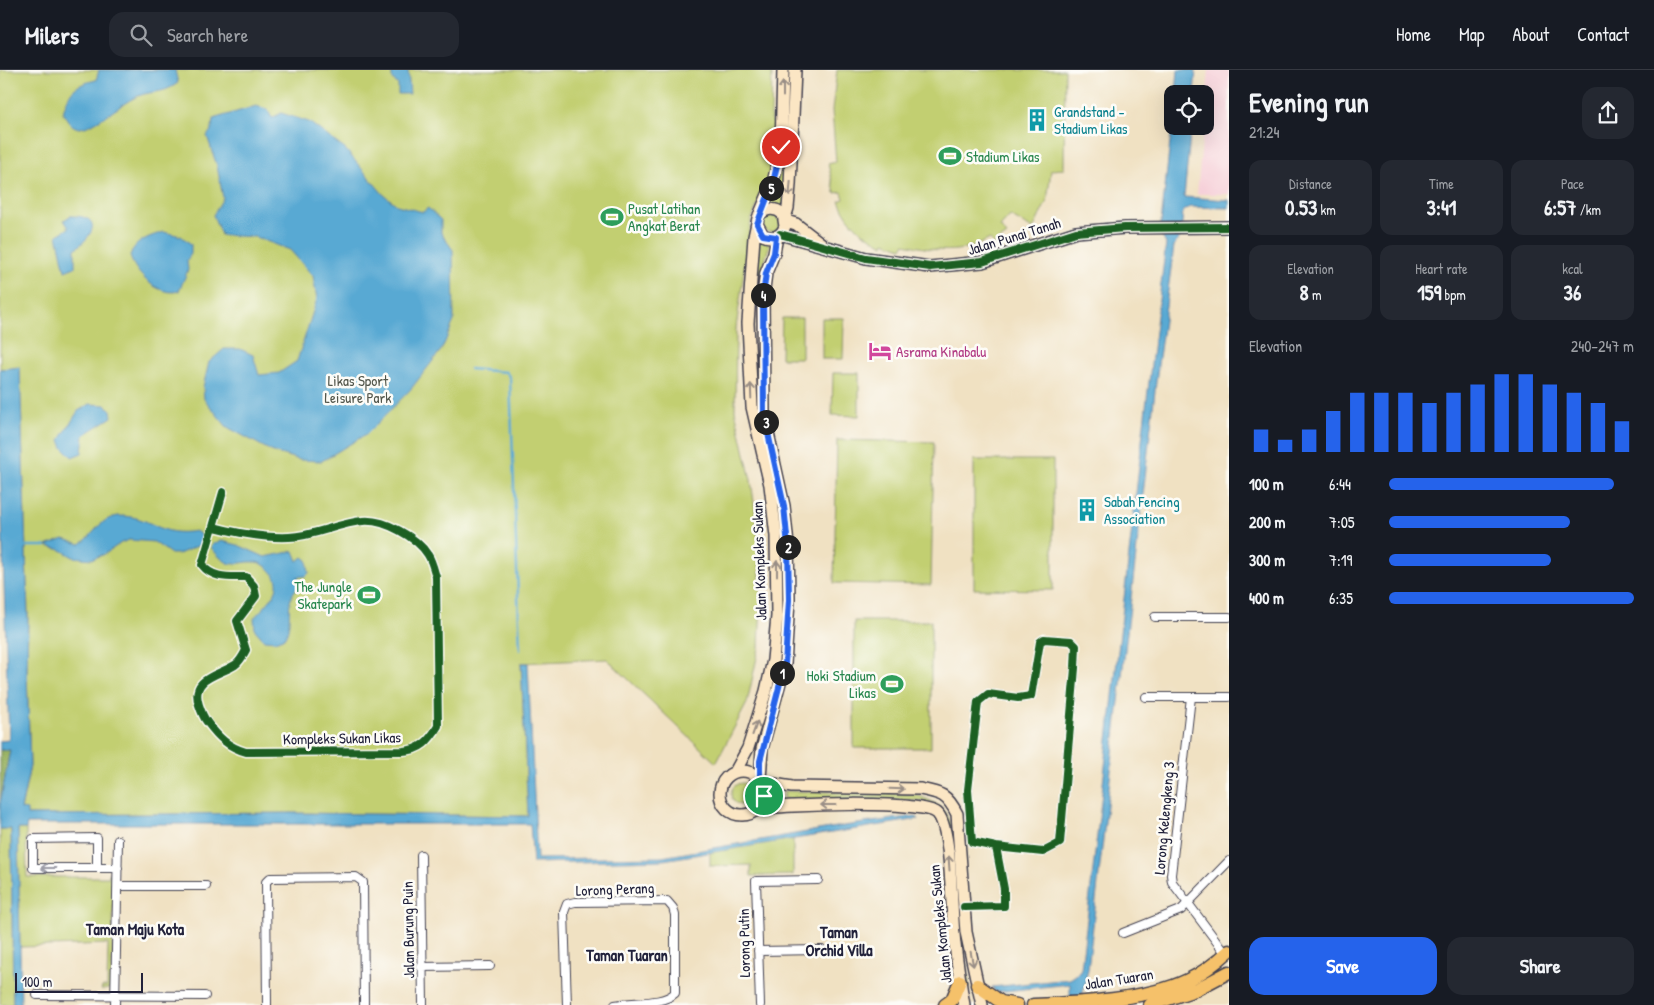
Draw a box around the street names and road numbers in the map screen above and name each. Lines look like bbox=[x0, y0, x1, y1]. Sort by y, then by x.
street label: Jalan Punai Tanah bbox=[965, 212, 1063, 260]
street label: Jalan Kompleks Sukan bbox=[746, 501, 772, 621]
street label: Kompleks Sukan Likas bbox=[283, 726, 401, 750]
street label: Lorong Kelengkeng 3 bbox=[1149, 760, 1179, 875]
street label: Jalan Kompleks Sukan bbox=[923, 863, 957, 984]
street label: Lorong Perang bbox=[575, 877, 655, 901]
street label: Jalan Burung Puin bbox=[397, 881, 419, 979]
street label: Lorong Putin bbox=[733, 908, 755, 978]
street label: Jalan Tuaran bbox=[1083, 963, 1155, 995]

